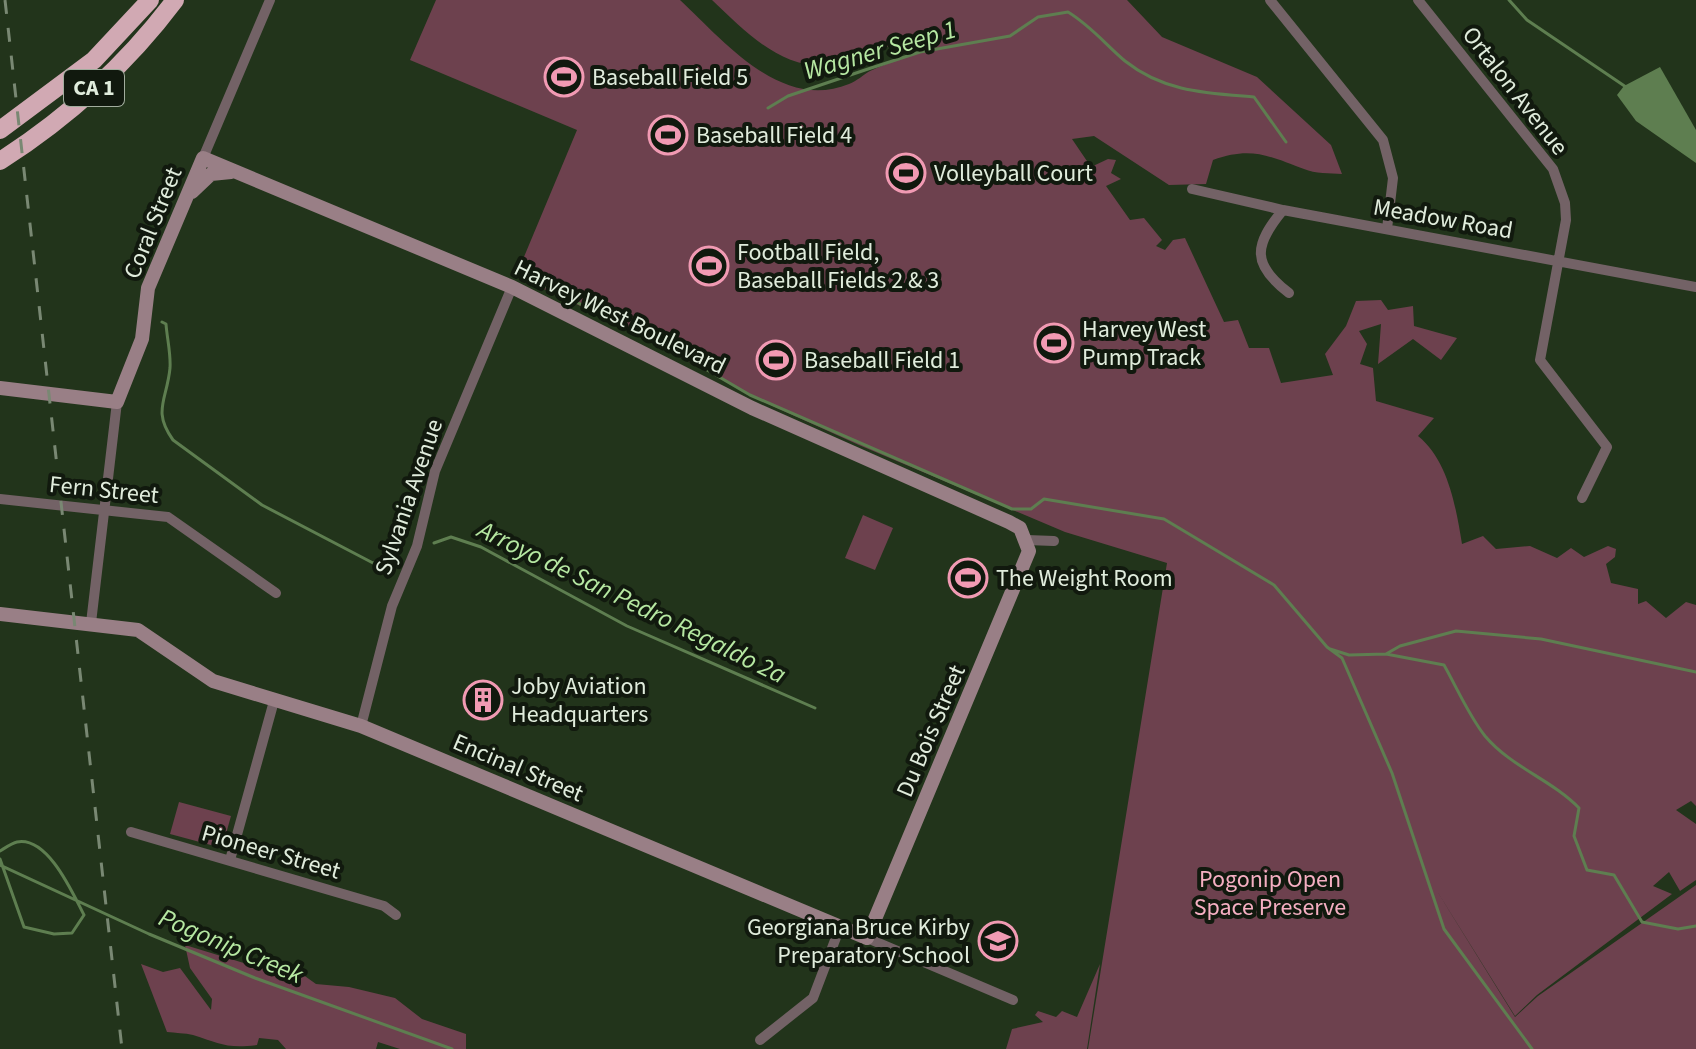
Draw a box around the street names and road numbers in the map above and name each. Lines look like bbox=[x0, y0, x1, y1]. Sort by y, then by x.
street label: Ortalon Avenue bbox=[1454, 19, 1576, 163]
road number: CA 1 bbox=[64, 70, 124, 106]
street label: Coral Street bbox=[115, 162, 191, 284]
street label: Meadow Road bbox=[1371, 190, 1515, 248]
street label: Harvey West Boulevard bbox=[508, 250, 732, 384]
street label: Sylvania Avenue bbox=[366, 414, 452, 580]
street label: Fern Street bbox=[48, 467, 160, 513]
street label: Du Bois Street bbox=[887, 659, 975, 803]
street label: Encinal Street bbox=[447, 725, 589, 811]
street label: Pioneer Street bbox=[198, 816, 344, 888]

